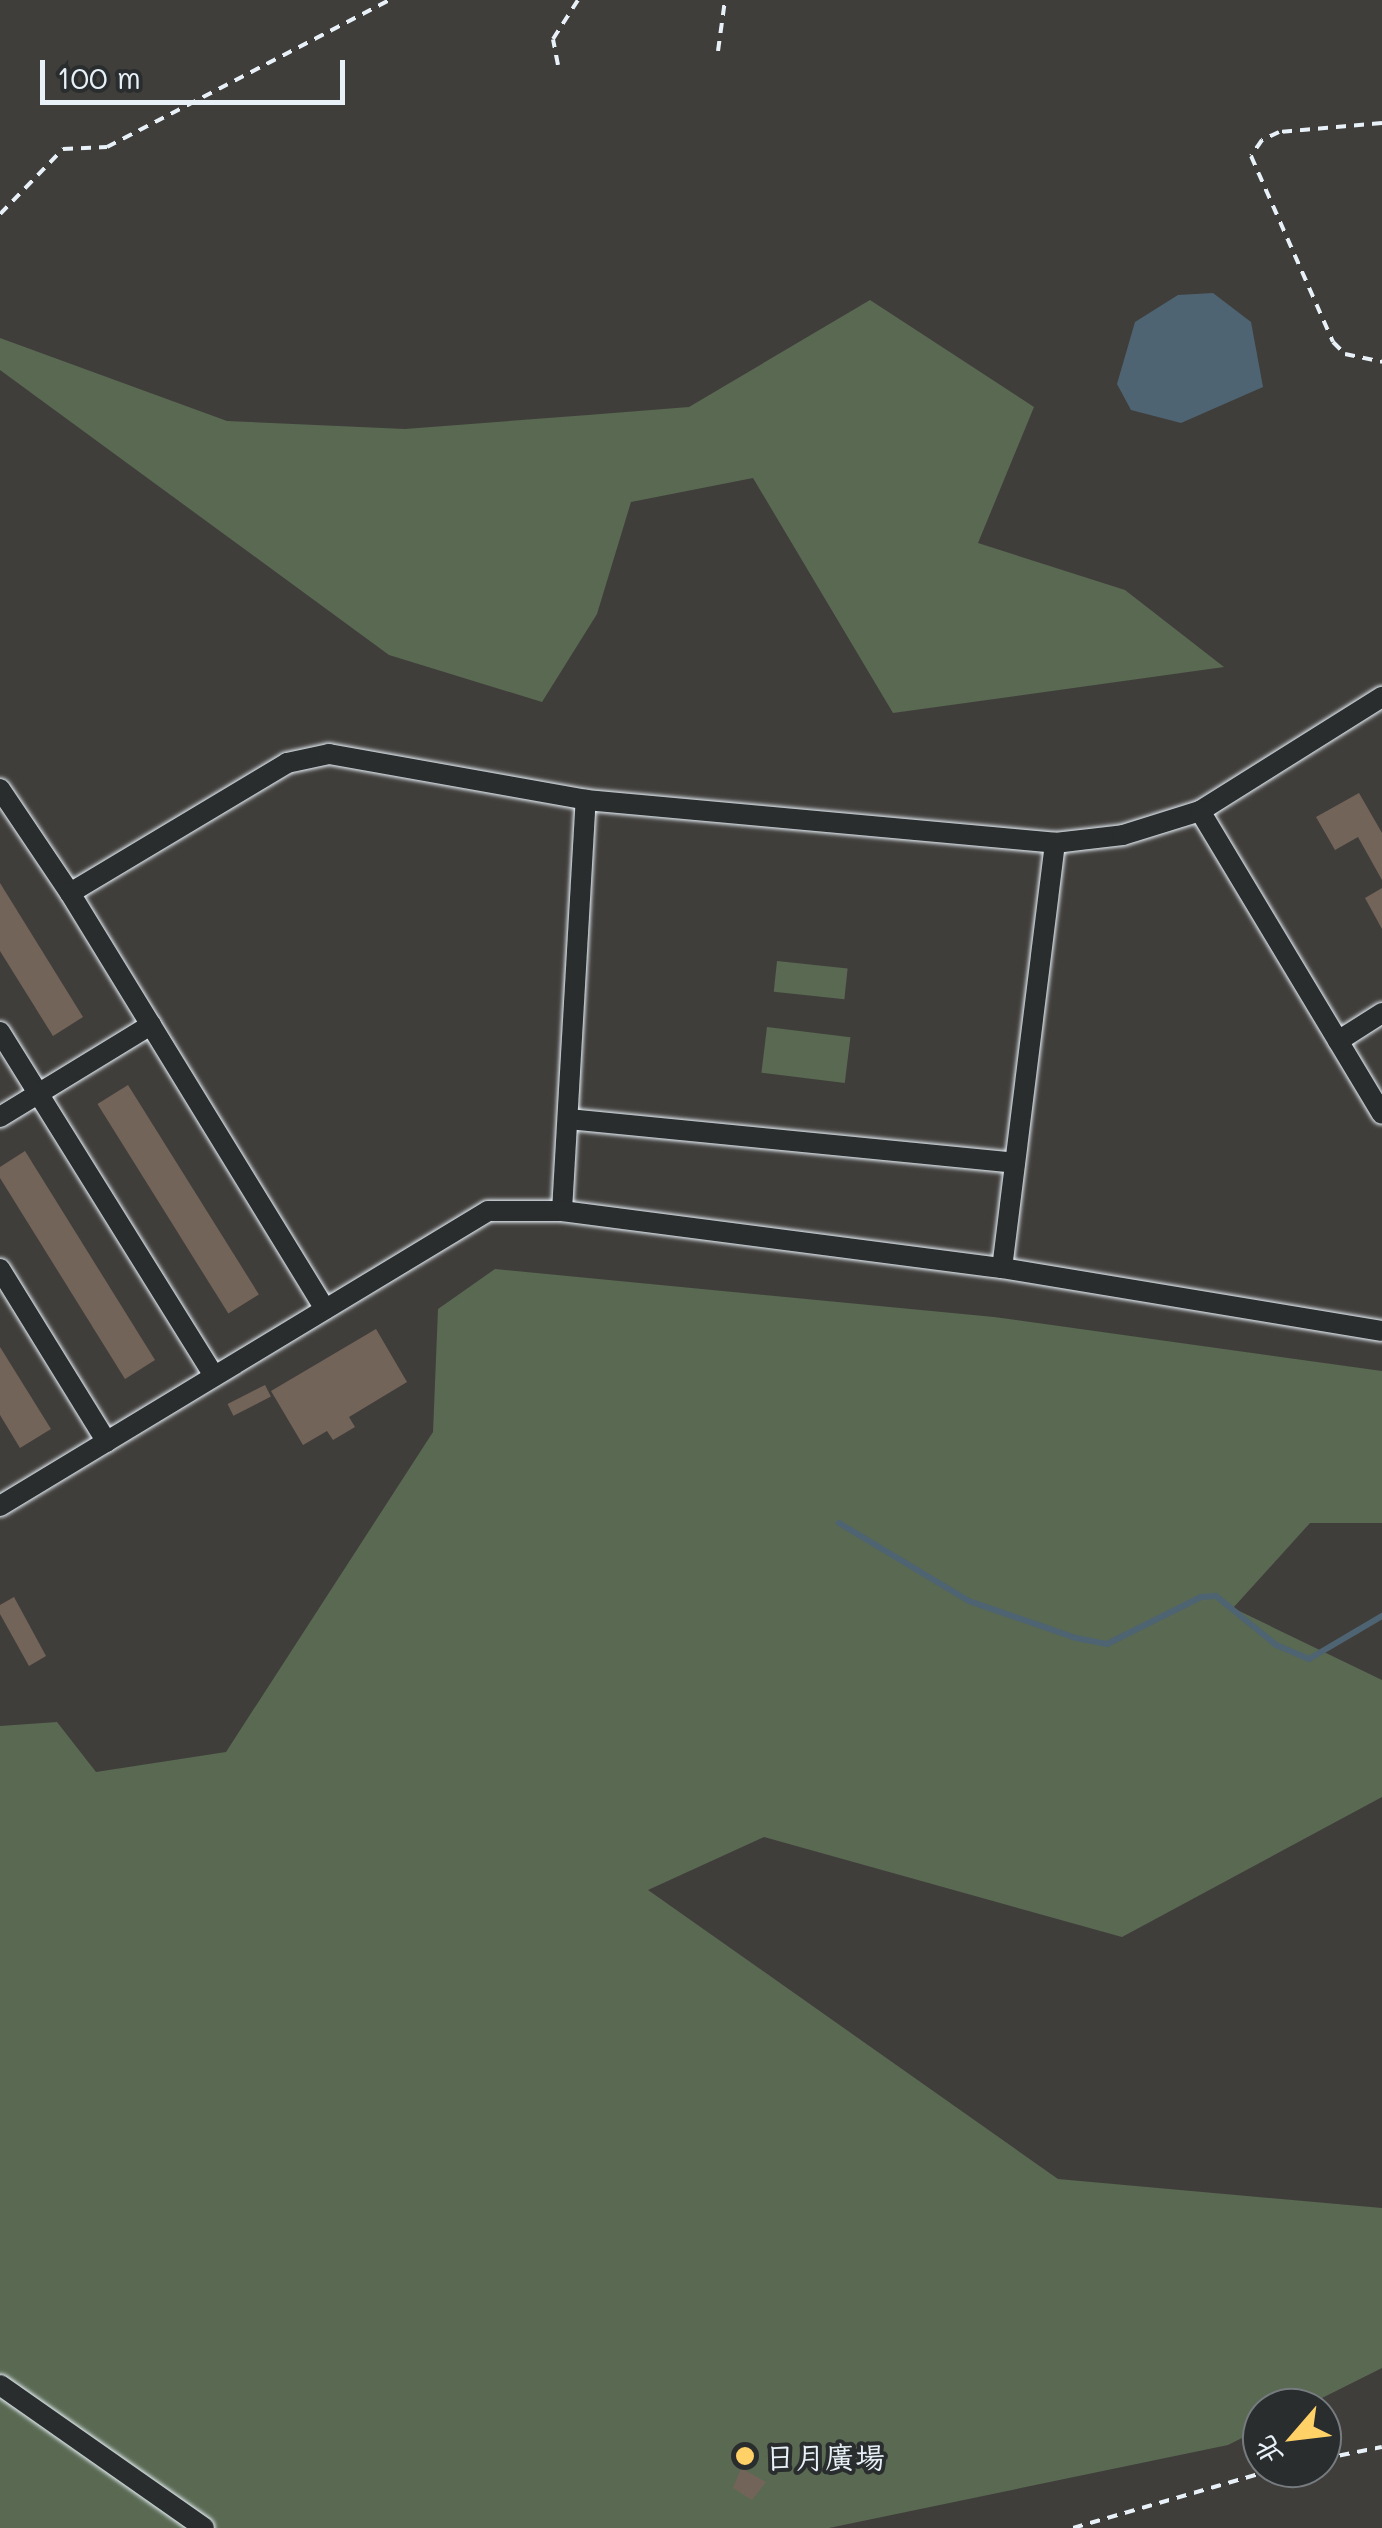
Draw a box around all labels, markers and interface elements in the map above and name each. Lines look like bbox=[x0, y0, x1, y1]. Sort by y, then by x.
scale bar bbox=[45, 40, 350, 102]
text: 100 m bbox=[57, 57, 141, 97]
north arrow bbox=[1242, 2388, 1342, 2488]
text: 北 bbox=[1245, 2430, 1290, 2472]
place label: 日月廣場 bbox=[765, 2438, 885, 2474]
marker: 日月廣場 bbox=[734, 2445, 756, 2467]

